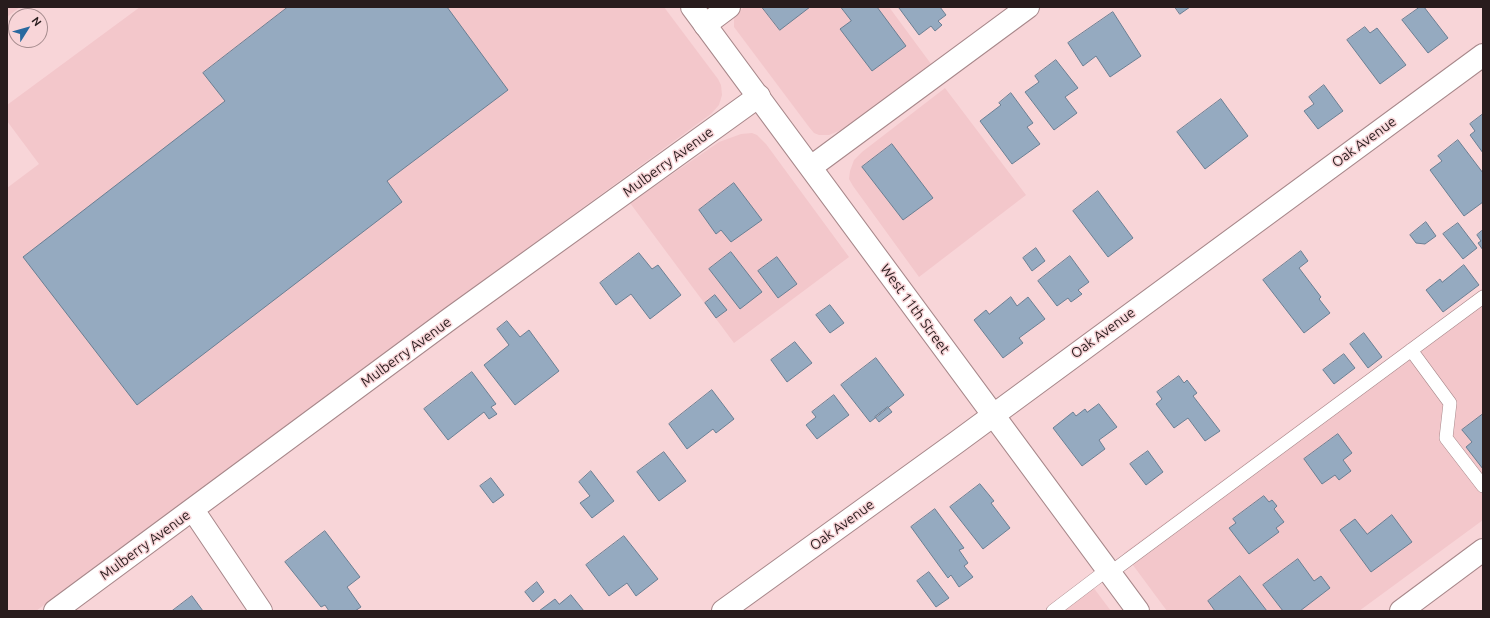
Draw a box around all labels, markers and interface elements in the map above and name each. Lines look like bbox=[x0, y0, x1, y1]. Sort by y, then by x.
north arrow bbox=[8, 8, 48, 48]
text: N bbox=[30, 14, 44, 28]
street label: Oak Avenue bbox=[1329, 113, 1399, 171]
street label: Mulberry Avenue bbox=[619, 124, 717, 200]
street label: West 11th Street bbox=[877, 261, 953, 357]
street label: Oak Avenue bbox=[1068, 304, 1138, 362]
street label: Mulberry Avenue bbox=[357, 314, 455, 390]
street label: Oak Avenue bbox=[807, 496, 877, 554]
street label: Mulberry Avenue bbox=[96, 507, 194, 583]

